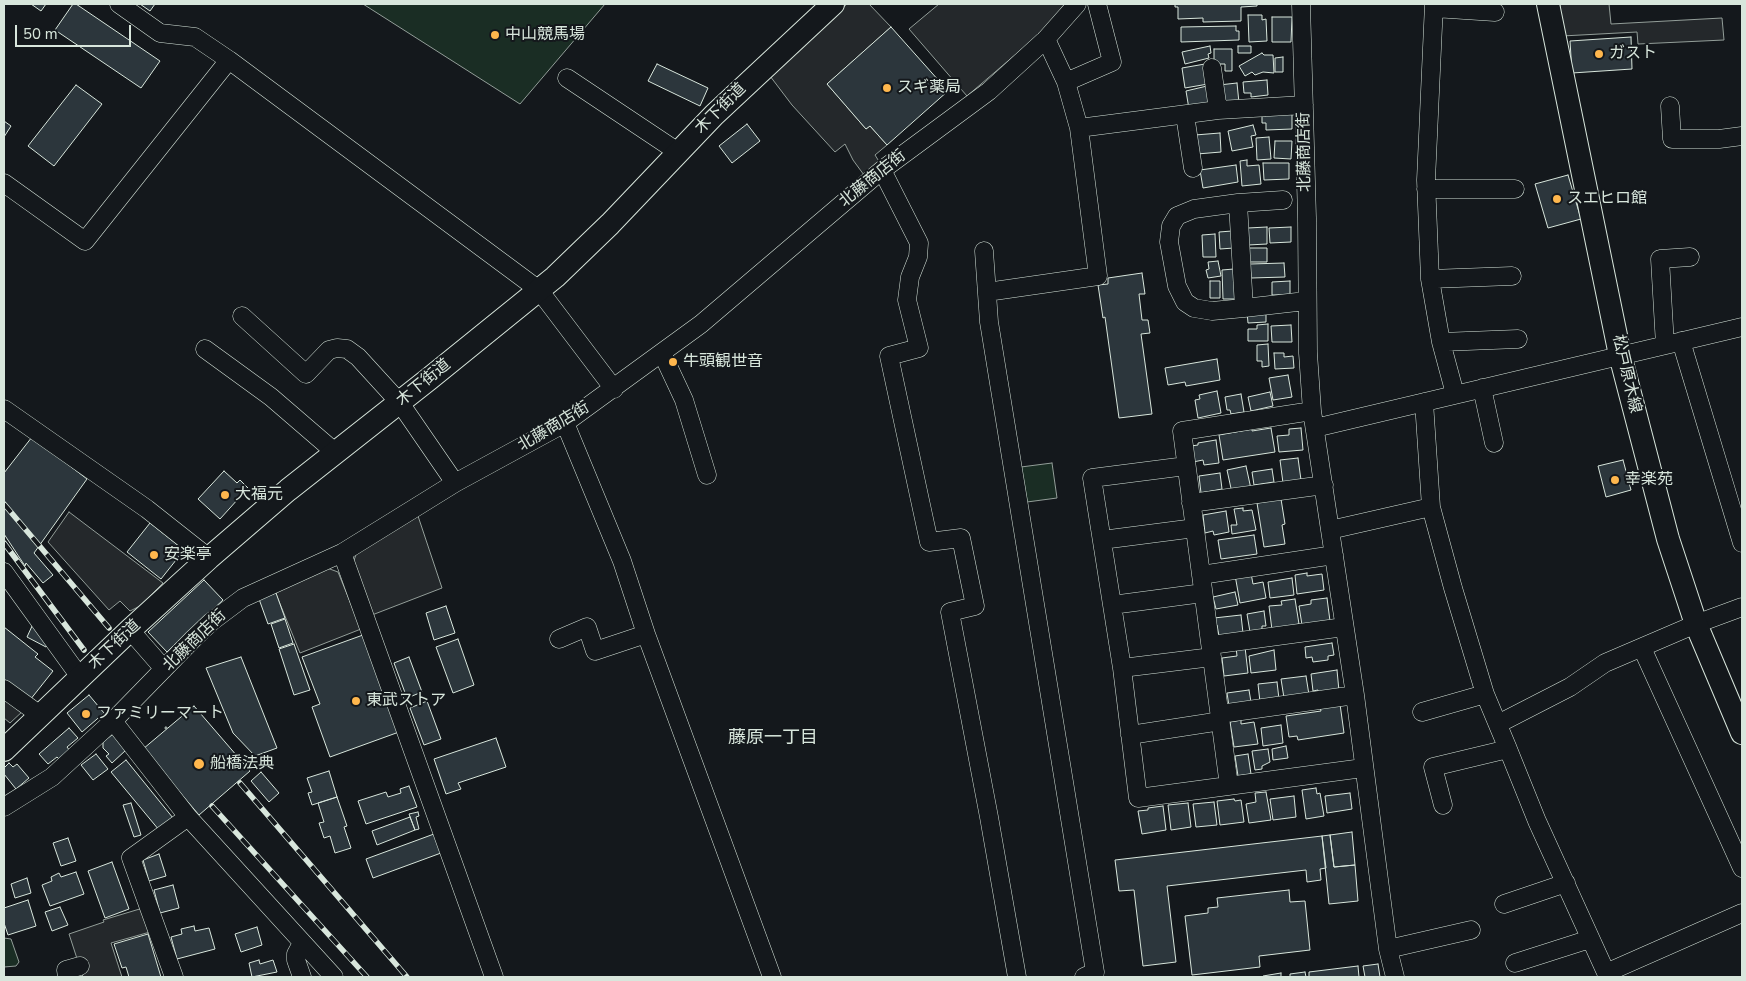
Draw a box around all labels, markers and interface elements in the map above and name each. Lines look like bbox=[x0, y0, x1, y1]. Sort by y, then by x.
scale bar bbox=[18, 15, 134, 47]
text: 50 m bbox=[23, 24, 58, 44]
place label: 中山競馬場 bbox=[505, 25, 585, 45]
marker: 中山競馬場 bbox=[489, 29, 501, 41]
place label: ガスト bbox=[1609, 44, 1657, 64]
marker: ガスト bbox=[1593, 48, 1605, 60]
place label: スギ薬局 bbox=[897, 78, 961, 98]
street label: 木下街道 bbox=[692, 80, 750, 138]
marker: スギ薬局 bbox=[881, 82, 893, 94]
street label: 北藤商店街 bbox=[1295, 112, 1315, 192]
street label: 北藤商店街 bbox=[836, 146, 910, 212]
place label: スエヒロ館 bbox=[1567, 189, 1647, 209]
marker: スエヒロ館 bbox=[1551, 193, 1563, 205]
street label: 松戸原木線 bbox=[1608, 333, 1644, 415]
place label: 牛頭観世音 bbox=[683, 352, 763, 372]
street label: 木下街道 bbox=[393, 355, 455, 411]
marker: 牛頭観世音 bbox=[667, 356, 679, 368]
street label: 北藤商店街 bbox=[515, 398, 593, 456]
place label: 幸楽苑 bbox=[1625, 470, 1673, 490]
marker: 幸楽苑 bbox=[1609, 474, 1621, 486]
place label: 大福元 bbox=[235, 485, 283, 505]
marker: 大福元 bbox=[219, 489, 231, 501]
place label: 安楽亭 bbox=[164, 545, 212, 565]
marker: 安楽亭 bbox=[148, 549, 160, 561]
street label: 北藤商店街 bbox=[160, 606, 230, 676]
street label: 木下街道 bbox=[85, 616, 145, 674]
place label: 東武ストア bbox=[366, 691, 446, 711]
marker: 東武ストア bbox=[350, 695, 362, 707]
place label: ファミリーマート bbox=[96, 704, 224, 724]
marker: ファミリーマート bbox=[80, 708, 92, 720]
district label: 藤原一丁目 bbox=[728, 728, 818, 750]
place label: 船橋法典 bbox=[210, 754, 274, 774]
marker: 船橋法典 bbox=[192, 757, 206, 771]

